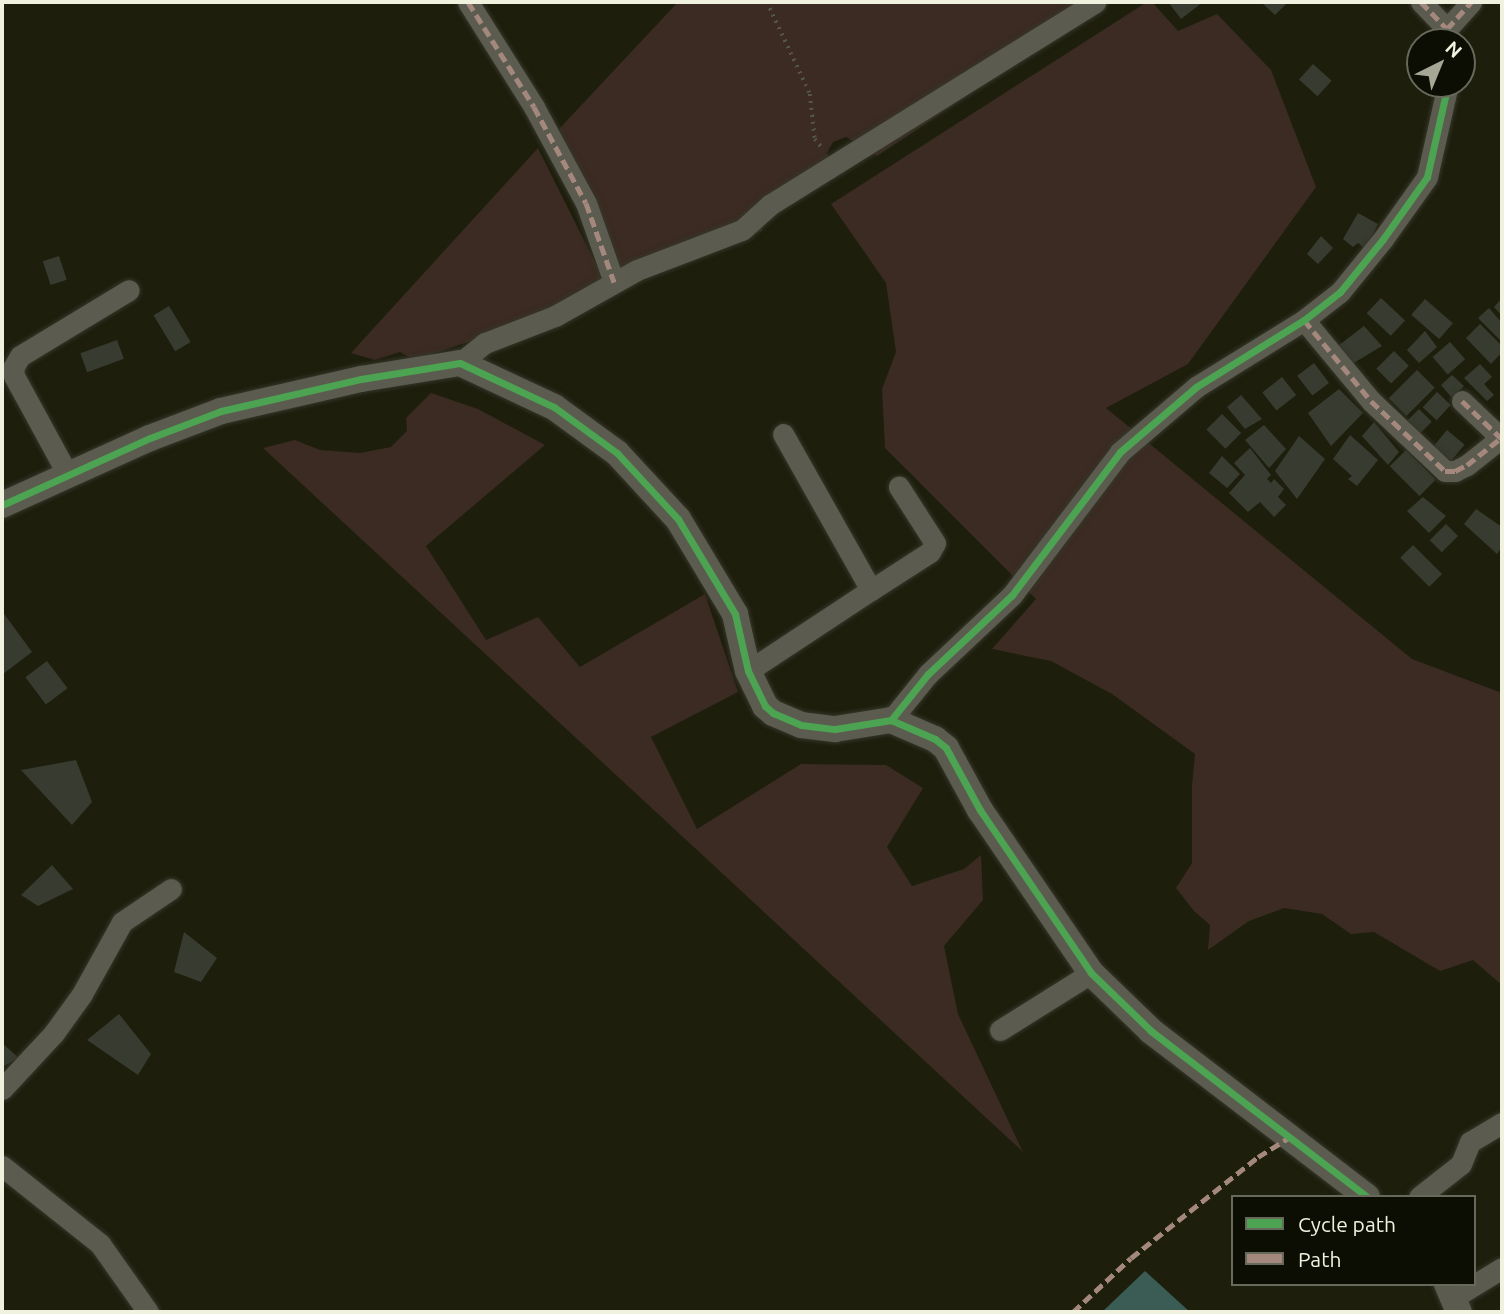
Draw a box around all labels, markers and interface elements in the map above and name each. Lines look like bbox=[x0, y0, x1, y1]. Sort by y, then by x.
north arrow bbox=[1406, 28, 1476, 98]
text: N bbox=[1441, 36, 1467, 62]
legend bbox=[1231, 1195, 1476, 1286]
text: Cycle path bbox=[1298, 1212, 1396, 1236]
text: Path bbox=[1298, 1247, 1341, 1271]

